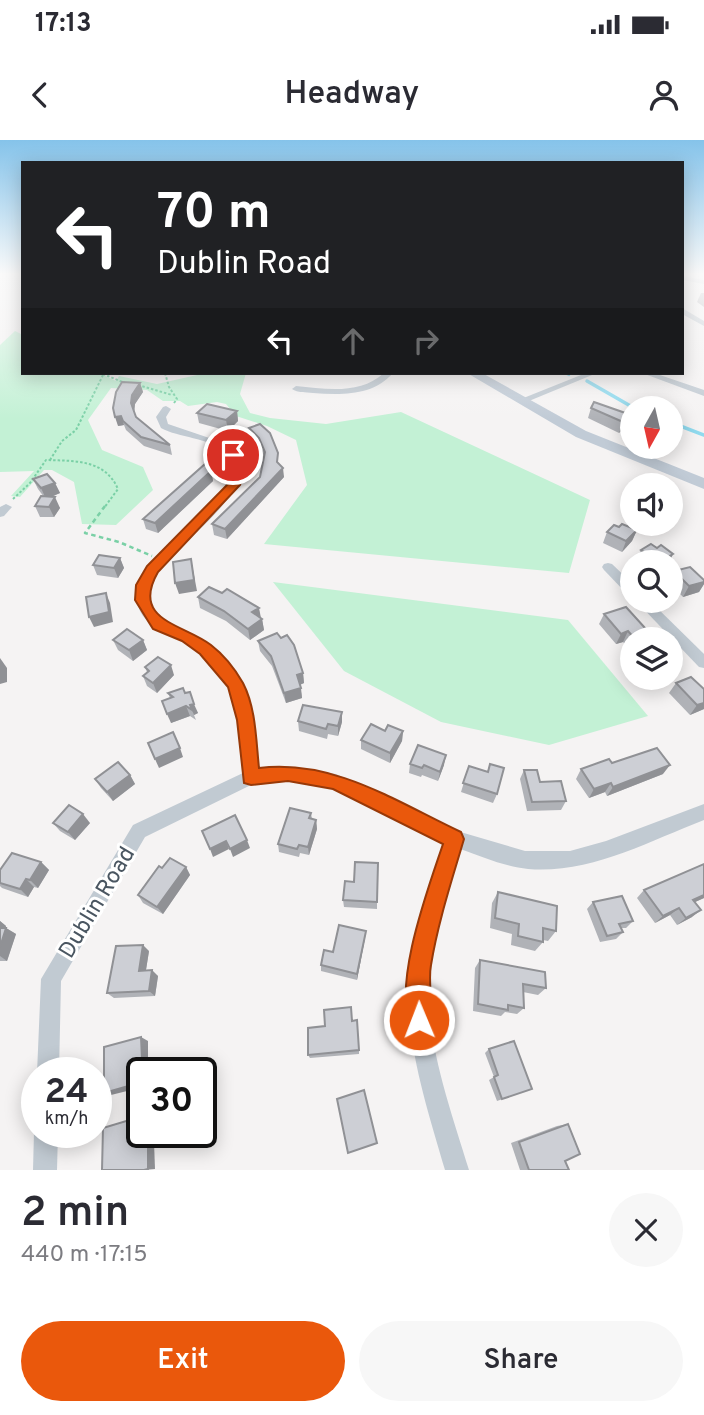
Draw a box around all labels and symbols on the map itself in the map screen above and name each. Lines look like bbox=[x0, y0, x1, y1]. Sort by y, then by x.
north arrow bbox=[620, 396, 682, 458]
pin bbox=[203, 425, 263, 485]
street label: Dublin Road bbox=[54, 842, 143, 964]
position arrow bbox=[382, 983, 456, 1057]
speed limit sign: 30 bbox=[126, 1057, 217, 1148]

